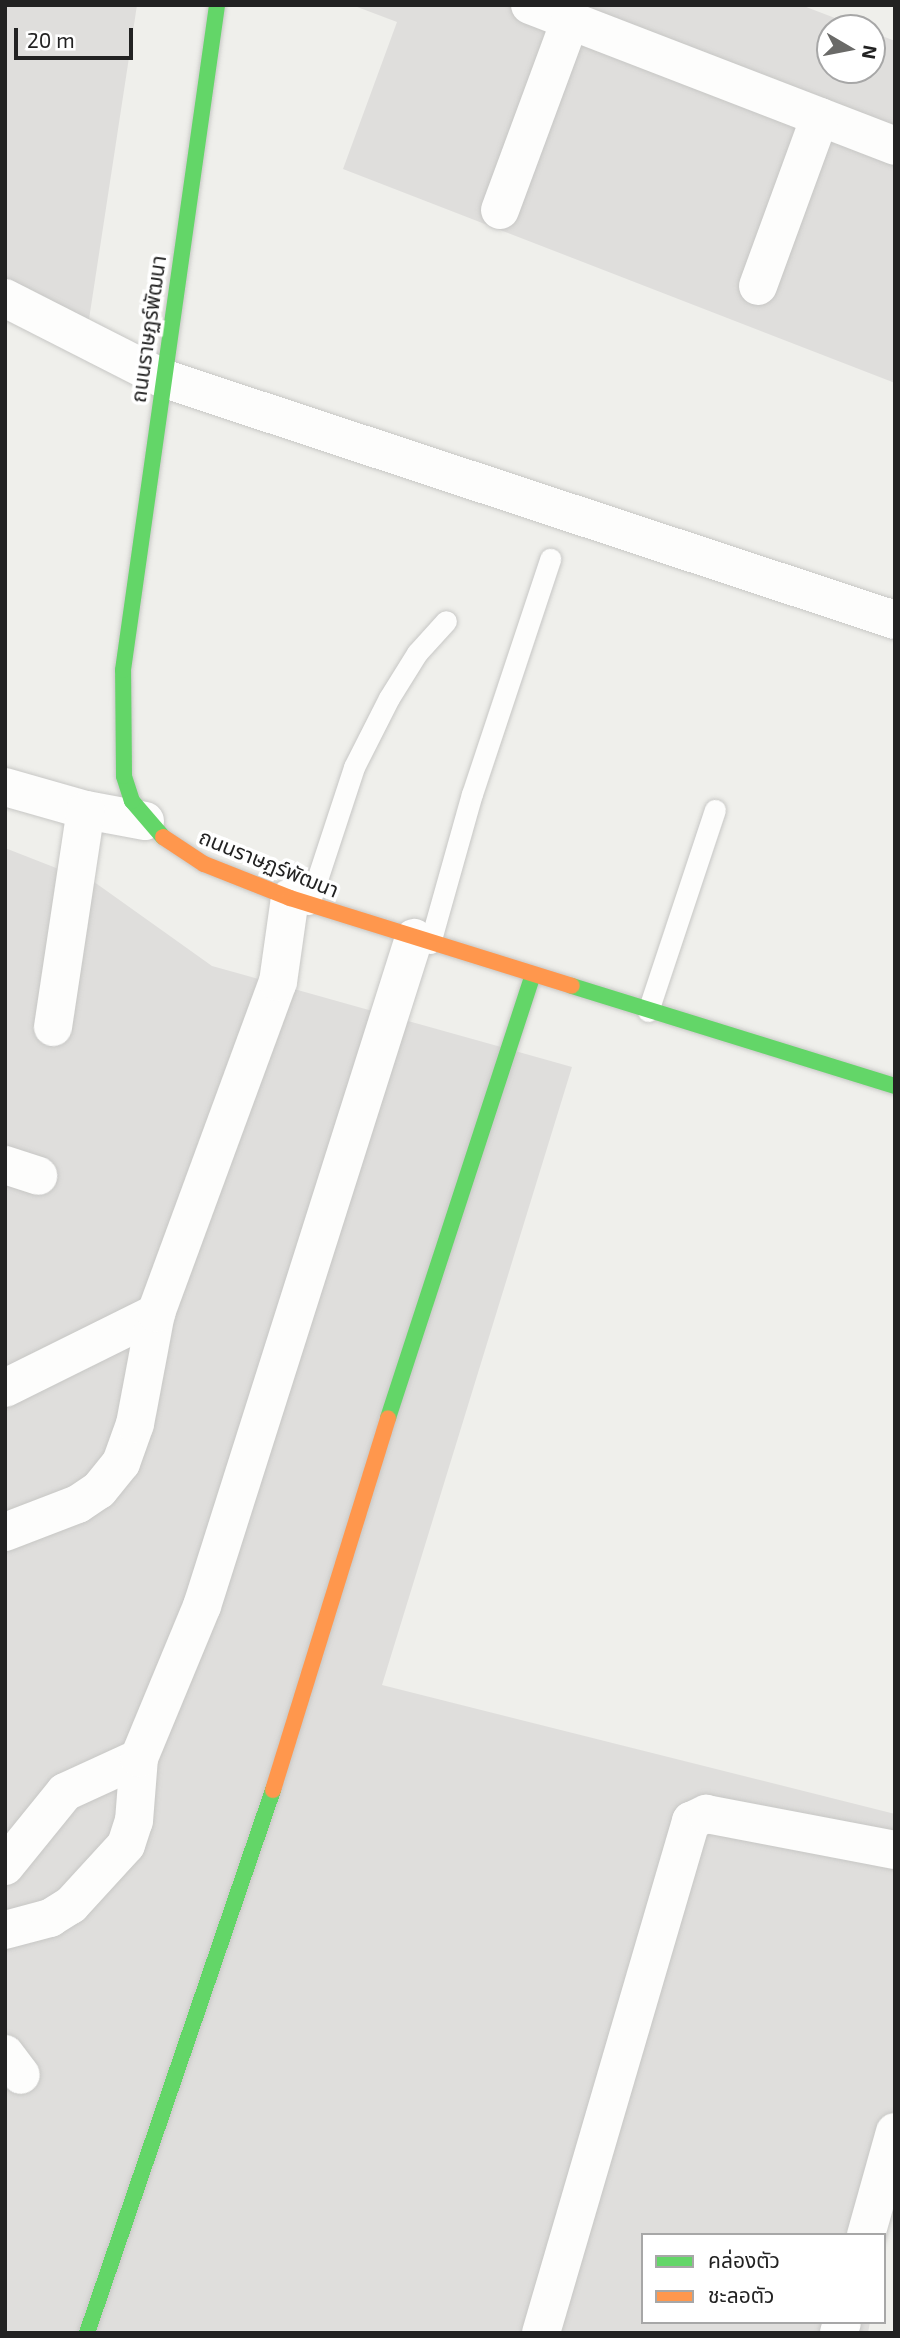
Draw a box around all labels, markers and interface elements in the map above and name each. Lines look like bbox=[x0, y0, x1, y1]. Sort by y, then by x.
scale bar bbox=[18, 14, 136, 58]
north arrow bbox=[816, 14, 886, 84]
text: 20 m bbox=[27, 27, 75, 52]
text: N bbox=[858, 44, 883, 61]
street label: ถนนราษฏร์พัฒนา bbox=[125, 254, 171, 404]
street label: ถนนราษฏร์พัฒนา bbox=[195, 824, 343, 902]
legend bbox=[641, 2233, 886, 2324]
text: คล่องตัว bbox=[708, 2247, 780, 2272]
text: ชะลอตัว bbox=[708, 2282, 774, 2307]

